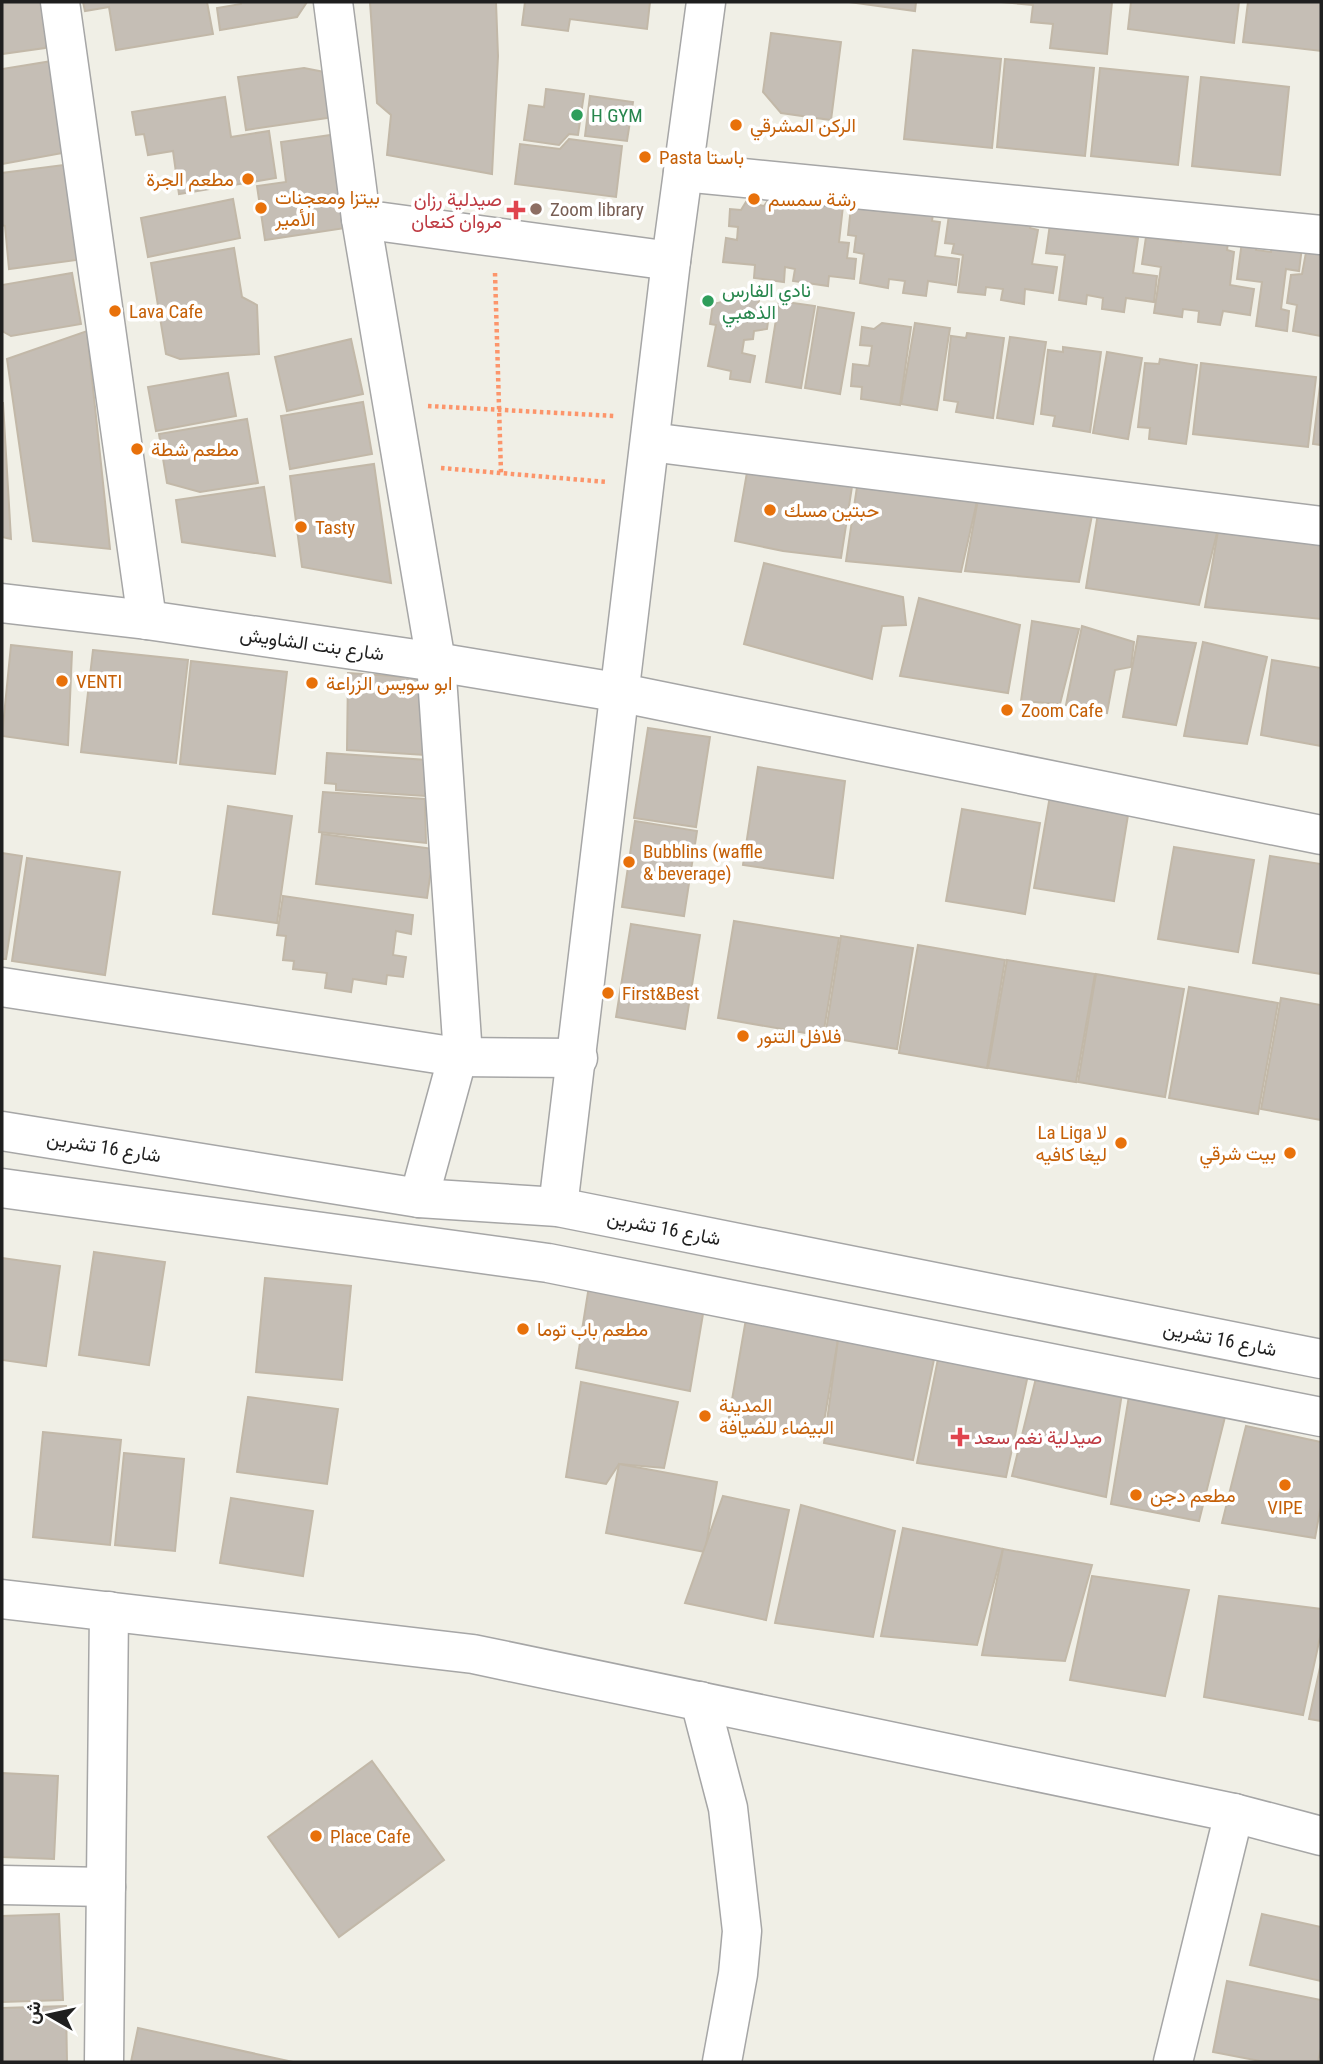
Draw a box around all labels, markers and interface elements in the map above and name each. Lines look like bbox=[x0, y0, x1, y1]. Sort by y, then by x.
place label: H GYM bbox=[591, 104, 643, 127]
marker: H GYM bbox=[569, 107, 585, 123]
place label: الركن المشرقي bbox=[750, 114, 856, 141]
marker: الركن المشرقي bbox=[728, 117, 744, 133]
place label: Pasta باستا bbox=[659, 146, 744, 169]
marker: Pasta باستا bbox=[637, 149, 653, 165]
place label: مطعم الجرة bbox=[146, 168, 234, 192]
marker: مطعم الجرة bbox=[240, 171, 256, 187]
place label: بيتزا ومعجنات الأمير bbox=[274, 186, 380, 231]
place label: صيدلية رزان مروان كنعان bbox=[411, 188, 502, 233]
place label: رشة سمسم bbox=[768, 188, 856, 212]
marker: رشة سمسم bbox=[746, 191, 762, 207]
place label: Zoom library bbox=[550, 198, 644, 221]
marker: بيتزا ومعجنات الأمير bbox=[253, 200, 269, 216]
marker: Zoom library bbox=[528, 201, 544, 217]
marker: صيدلية رزان مروان كنعان bbox=[508, 202, 524, 218]
place label: نادي الفارس الذهبي bbox=[722, 279, 811, 328]
marker: نادي الفارس الذهبي bbox=[700, 293, 716, 309]
place label: Lava Cafe bbox=[129, 300, 203, 323]
marker: Lava Cafe bbox=[107, 303, 123, 319]
place label: مطعم شطة bbox=[151, 438, 239, 462]
marker: مطعم شطة bbox=[129, 441, 145, 457]
place label: حبتين مسك bbox=[784, 499, 879, 522]
marker: حبتين مسك bbox=[762, 502, 778, 518]
place label: Tasty bbox=[315, 516, 355, 539]
marker: Tasty bbox=[293, 519, 309, 535]
street label: شارع بنت الشاويش bbox=[238, 622, 386, 666]
place label: VENTI bbox=[76, 670, 122, 693]
place label: ابو سويس الزراعة bbox=[326, 672, 452, 695]
marker: VENTI bbox=[54, 673, 70, 689]
marker: ابو سويس الزراعة bbox=[304, 675, 320, 691]
place label: Zoom Cafe bbox=[1021, 699, 1103, 722]
marker: Zoom Cafe bbox=[999, 702, 1015, 718]
place label: Bubblins (waffle & beverage) bbox=[643, 840, 763, 885]
marker: Bubblins (waffle & beverage) bbox=[621, 854, 637, 870]
place label: First&Best bbox=[622, 982, 699, 1005]
marker: First&Best bbox=[600, 985, 616, 1001]
place label: فلافل التنور bbox=[756, 1025, 841, 1048]
marker: فلافل التنور bbox=[735, 1028, 751, 1044]
place label: La Liga لا ليغا كافيه bbox=[1036, 1121, 1107, 1166]
street label: شارع 16 تشرين bbox=[45, 1127, 163, 1168]
marker: La Liga لا ليغا كافيه bbox=[1113, 1135, 1129, 1151]
place label: بيت شرقي bbox=[1199, 1142, 1276, 1169]
marker: بيت شرقي bbox=[1282, 1145, 1298, 1161]
street label: شارع 16 تشرين bbox=[605, 1206, 723, 1251]
street label: شارع 16 تشرين bbox=[1161, 1317, 1279, 1362]
place label: مطعم باب توما bbox=[537, 1318, 648, 1342]
marker: مطعم باب توما bbox=[515, 1321, 531, 1337]
place label: المدينة البيضاء للضيافة bbox=[719, 1394, 834, 1439]
marker: المدينة البيضاء للضيافة bbox=[697, 1408, 713, 1424]
place label: صيدلية نغم سعد bbox=[974, 1426, 1102, 1450]
marker: صيدلية نغم سعد bbox=[952, 1429, 968, 1445]
marker: VIPE bbox=[1277, 1477, 1293, 1493]
place label: مطعم دجن bbox=[1150, 1484, 1236, 1508]
marker: مطعم دجن bbox=[1128, 1487, 1144, 1503]
place label: VIPE bbox=[1267, 1496, 1303, 1519]
place label: Place Cafe bbox=[330, 1825, 411, 1848]
marker: Place Cafe bbox=[308, 1828, 324, 1844]
north arrow bbox=[14, 1980, 84, 2050]
text: ش bbox=[20, 1999, 46, 2025]

